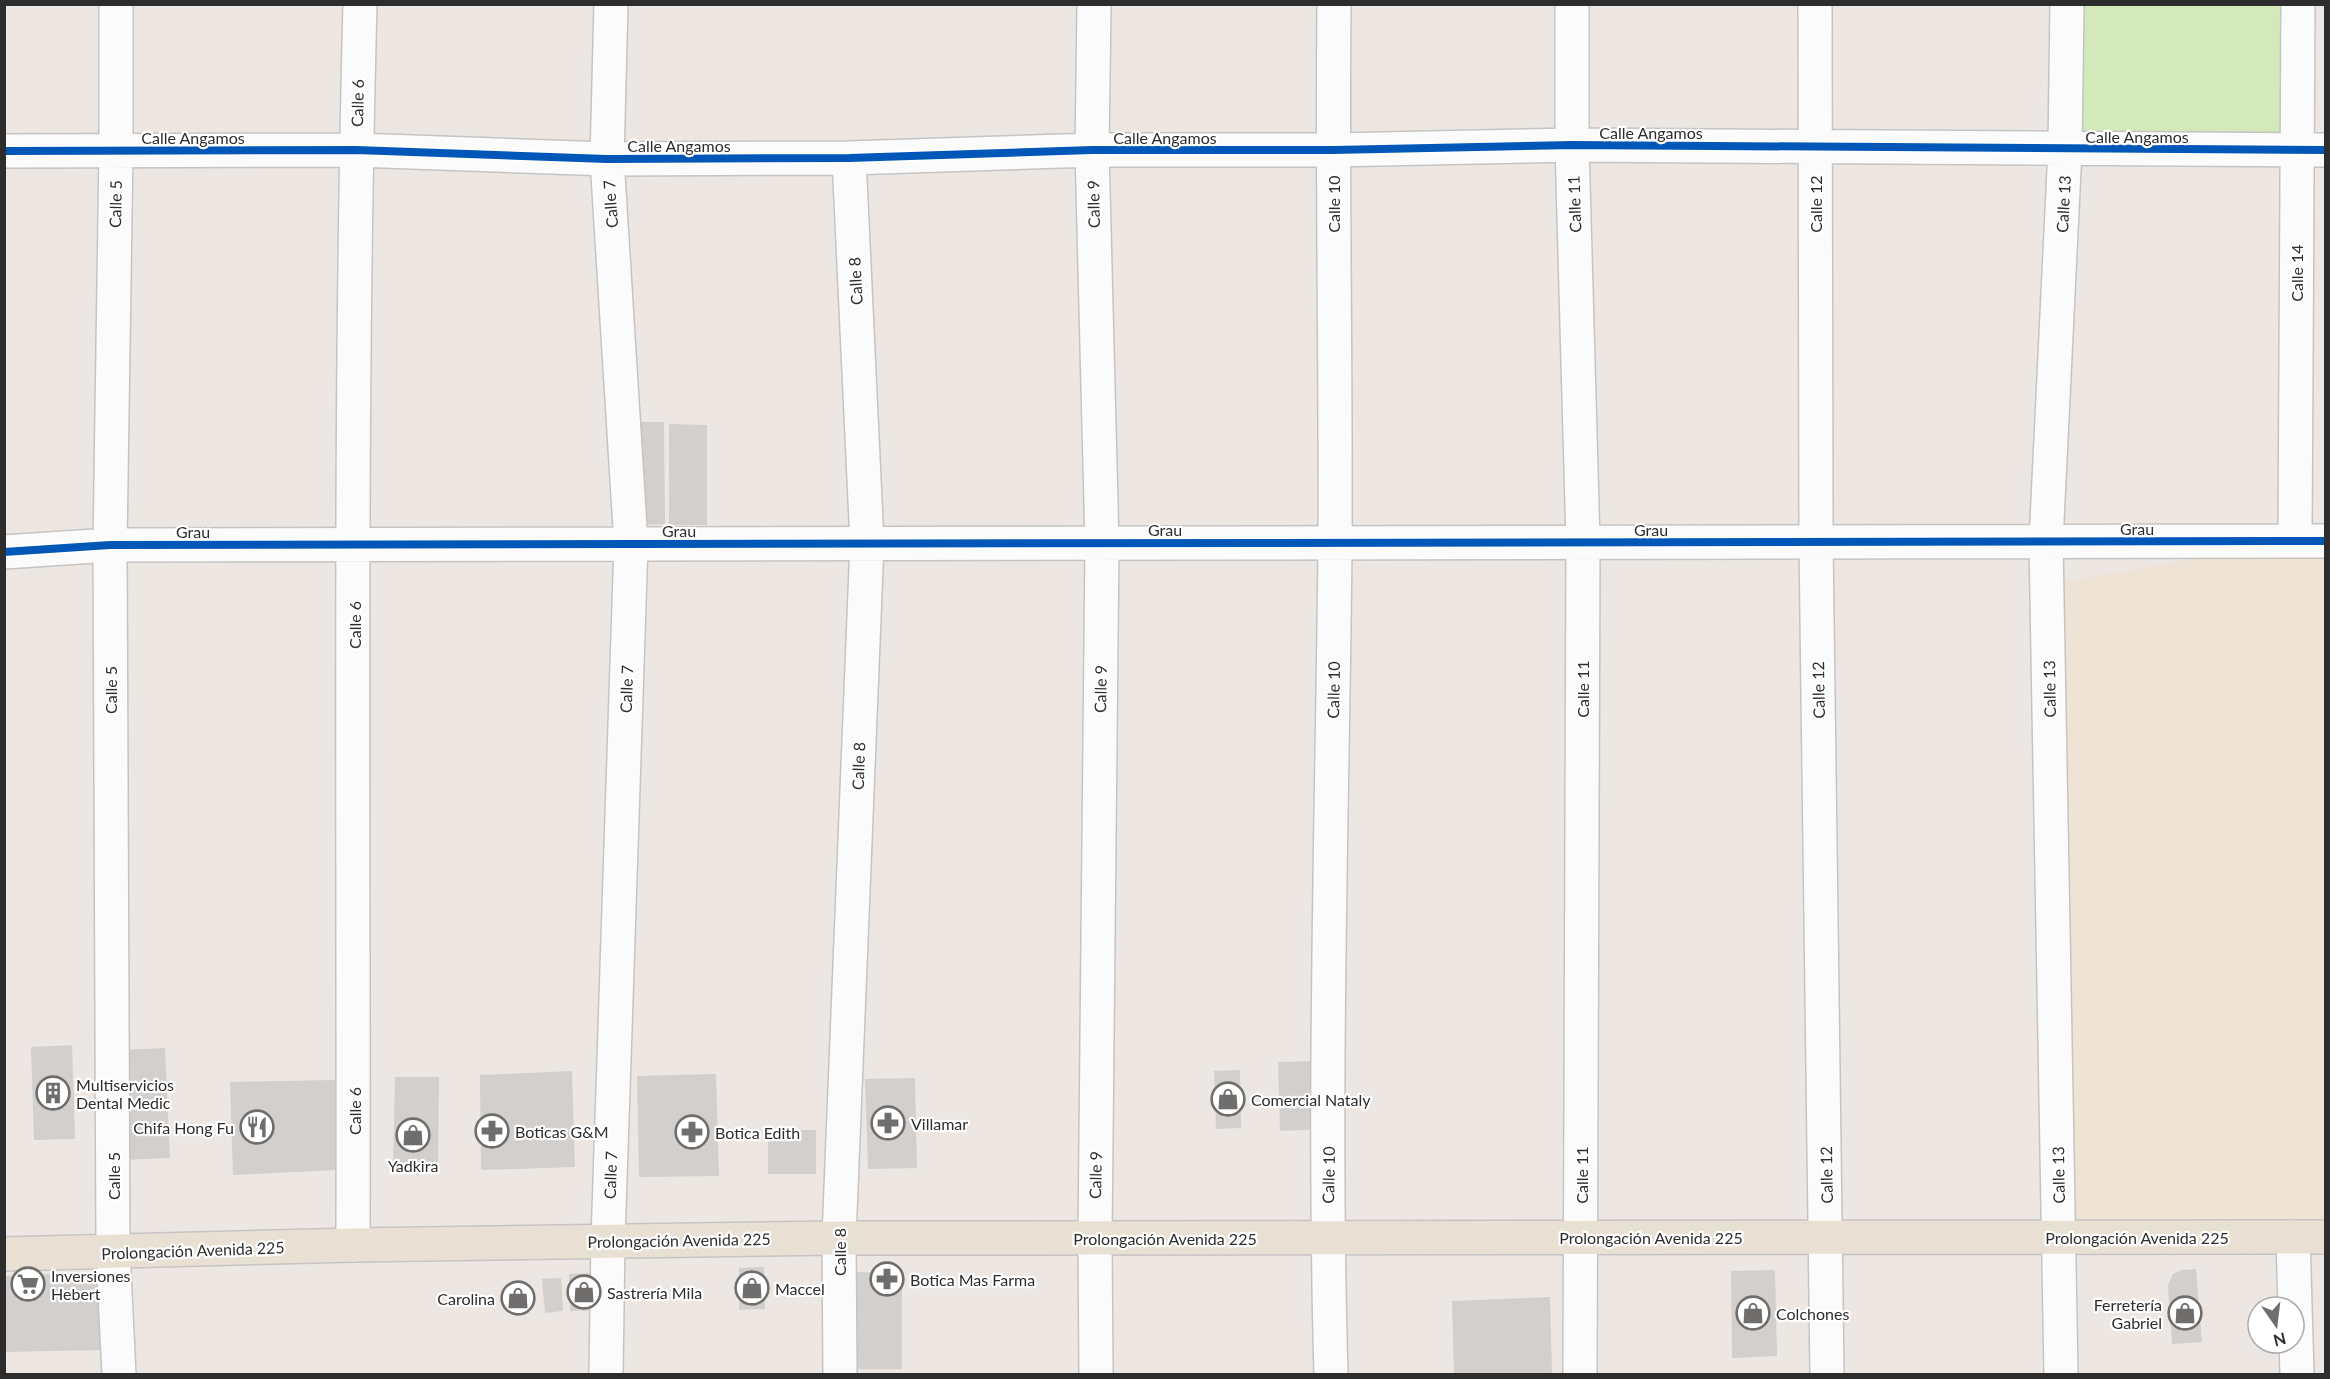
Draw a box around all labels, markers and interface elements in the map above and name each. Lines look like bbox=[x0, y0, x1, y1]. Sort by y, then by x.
street label: Calle 6 bbox=[347, 79, 367, 127]
street label: Calle Angamos bbox=[1599, 123, 1703, 142]
street label: Calle Angamos bbox=[2085, 127, 2189, 146]
street label: Calle Angamos bbox=[141, 128, 245, 147]
street label: Calle Angamos bbox=[1113, 128, 1217, 147]
street label: Calle Angamos bbox=[627, 136, 731, 155]
street label: Calle 10 bbox=[1324, 175, 1343, 233]
street label: Calle 11 bbox=[1564, 175, 1584, 233]
street label: Calle 12 bbox=[1806, 175, 1825, 233]
street label: Calle 13 bbox=[2052, 175, 2074, 233]
street label: Calle 7 bbox=[599, 179, 621, 229]
street label: Calle 5 bbox=[105, 180, 125, 228]
street label: Calle 9 bbox=[1083, 180, 1103, 228]
street label: Calle 14 bbox=[2287, 244, 2306, 302]
street label: Calle 8 bbox=[844, 257, 866, 305]
street label: Grau bbox=[2120, 519, 2154, 538]
street label: Grau bbox=[1148, 520, 1182, 539]
street label: Grau bbox=[1634, 520, 1668, 539]
street label: Grau bbox=[662, 521, 696, 540]
street label: Grau bbox=[176, 522, 210, 541]
street label: Calle 6 bbox=[345, 601, 364, 649]
street label: Calle 11 bbox=[1573, 660, 1592, 718]
street label: Calle 13 bbox=[2039, 660, 2059, 718]
street label: Calle 10 bbox=[1323, 661, 1343, 719]
street label: Calle 12 bbox=[1808, 661, 1828, 719]
street label: Calle 7 bbox=[616, 665, 636, 713]
street label: Calle 9 bbox=[1090, 665, 1110, 713]
street label: Calle 5 bbox=[101, 666, 120, 714]
street label: Calle 8 bbox=[848, 742, 868, 790]
building icon: Multiservicios Dental Medic bbox=[35, 1075, 71, 1111]
place label: Multiservicios Dental Medic bbox=[76, 1075, 174, 1112]
shop icon: Comercial Nataly bbox=[1210, 1081, 1246, 1117]
street label: Calle 6 bbox=[345, 1087, 364, 1135]
place label: Comercial Nataly bbox=[1251, 1090, 1371, 1109]
pharmacy icon: Villamar bbox=[870, 1105, 906, 1141]
restaurant icon: Chifa Hong Fu bbox=[239, 1109, 275, 1145]
pharmacy icon: Boticas G&M bbox=[474, 1113, 510, 1149]
pharmacy icon: Botica Edith bbox=[674, 1114, 710, 1150]
place label: Villamar bbox=[911, 1114, 968, 1133]
shop icon: Yadkira bbox=[395, 1117, 431, 1153]
place label: Chifa Hong Fu bbox=[133, 1118, 234, 1137]
place label: Boticas G&M bbox=[515, 1122, 609, 1141]
place label: Botica Edith bbox=[715, 1123, 800, 1142]
street label: Calle 10 bbox=[1318, 1146, 1338, 1204]
street label: Calle 11 bbox=[1572, 1146, 1591, 1204]
street label: Calle 12 bbox=[1816, 1146, 1836, 1204]
street label: Calle 13 bbox=[2048, 1146, 2068, 1204]
street label: Calle 7 bbox=[600, 1151, 620, 1199]
street label: Calle 9 bbox=[1085, 1151, 1105, 1199]
street label: Calle 5 bbox=[104, 1152, 123, 1200]
place label: Yadkira bbox=[388, 1156, 438, 1175]
street label: Calle 8 bbox=[830, 1228, 849, 1276]
street label: Prolongación Avenida 225 bbox=[1559, 1228, 1743, 1247]
street label: Prolongación Avenida 225 bbox=[2045, 1228, 2229, 1247]
street label: Prolongación Avenida 225 bbox=[587, 1229, 771, 1251]
street label: Prolongación Avenida 225 bbox=[1073, 1229, 1257, 1248]
street label: Prolongación Avenida 225 bbox=[101, 1237, 285, 1263]
pharmacy icon: Botica Mas Farma bbox=[869, 1261, 905, 1297]
supermarket icon: Inversiones Hebert bbox=[10, 1266, 46, 1302]
place label: Inversiones Hebert bbox=[51, 1266, 131, 1303]
shop icon: Maccel bbox=[734, 1270, 770, 1306]
place label: Botica Mas Farma bbox=[910, 1270, 1035, 1289]
shop icon: Sastrería Mila bbox=[566, 1274, 602, 1310]
place label: Maccel bbox=[775, 1279, 825, 1298]
shop icon: Carolina bbox=[500, 1280, 536, 1316]
place label: Sastrería Mila bbox=[607, 1283, 702, 1302]
place label: Carolina bbox=[437, 1289, 495, 1308]
shop icon: Colchones bbox=[1735, 1295, 1771, 1331]
place label: Ferretería Gabriel bbox=[2094, 1295, 2162, 1332]
shop icon: Ferretería Gabriel bbox=[2167, 1295, 2203, 1331]
north arrow bbox=[2246, 1295, 2306, 1355]
place label: Colchones bbox=[1776, 1304, 1849, 1323]
text: N bbox=[2271, 1329, 2288, 1351]

